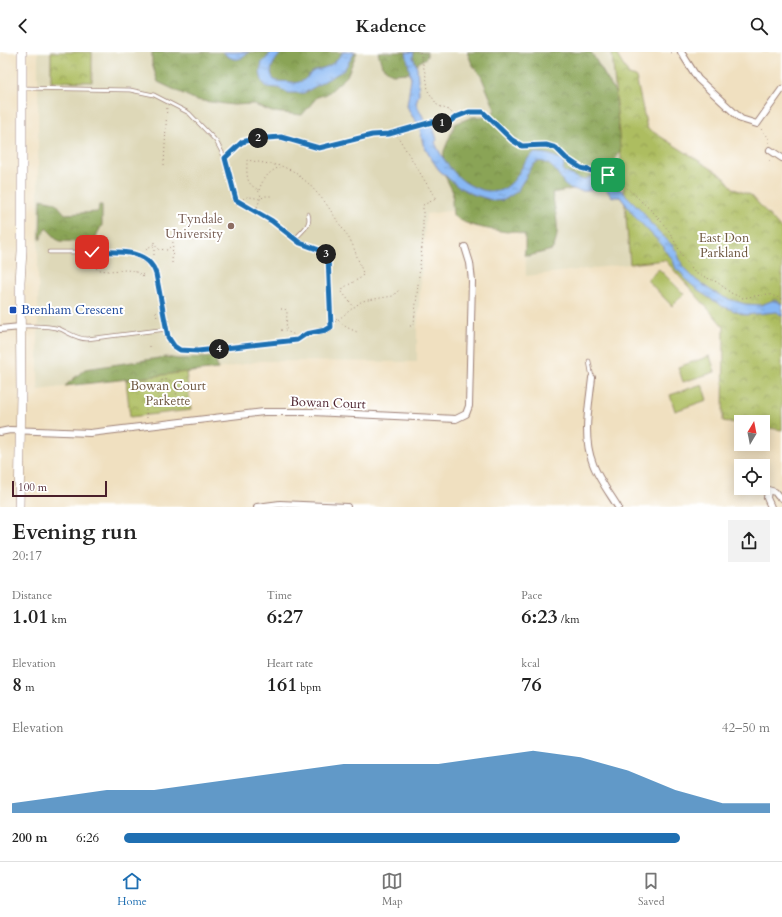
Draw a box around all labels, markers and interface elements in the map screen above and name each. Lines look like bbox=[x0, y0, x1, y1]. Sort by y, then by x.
text: Kadence bbox=[356, 14, 426, 39]
icon: back bbox=[12, 15, 34, 37]
icon: search bbox=[748, 15, 770, 37]
pin: 1 bbox=[432, 113, 452, 133]
text: 1 bbox=[439, 115, 445, 130]
pin: 2 bbox=[248, 128, 268, 148]
text: 2 bbox=[255, 130, 261, 145]
pin bbox=[591, 158, 625, 192]
icon: arrive bbox=[597, 164, 619, 186]
place label: Tyndale University bbox=[165, 210, 223, 243]
marker: Tyndale University bbox=[226, 221, 236, 231]
park label: East Don Parkland bbox=[699, 229, 750, 262]
pin bbox=[75, 235, 109, 269]
icon: check bbox=[81, 241, 103, 263]
pin: 3 bbox=[316, 244, 336, 264]
text: 3 bbox=[323, 246, 329, 261]
place label: Brenham Crescent bbox=[21, 301, 123, 319]
marker: Brenham Crescent bbox=[8, 305, 18, 315]
pin: 4 bbox=[209, 339, 229, 359]
text: 4 bbox=[216, 341, 222, 356]
park label: Bowan Court Parkette bbox=[130, 377, 206, 410]
street label: Bowan Court bbox=[290, 393, 366, 413]
north arrow bbox=[734, 415, 770, 451]
map controls bbox=[734, 415, 770, 495]
button: locate bbox=[734, 459, 770, 495]
scale bar bbox=[12, 479, 107, 498]
text: 100 m bbox=[18, 480, 47, 495]
text: Evening run bbox=[12, 517, 137, 547]
button: share bbox=[728, 520, 770, 562]
text: 20:17 bbox=[12, 547, 42, 565]
text: Distance bbox=[12, 588, 52, 603]
text: Time bbox=[267, 588, 292, 603]
text: Pace bbox=[521, 588, 543, 603]
text: 1.01 bbox=[12, 603, 49, 630]
text: 6:27 bbox=[267, 603, 303, 630]
text: 6:23 bbox=[521, 603, 558, 630]
text: km bbox=[49, 612, 67, 627]
text: /km bbox=[558, 612, 580, 627]
text: Elevation bbox=[12, 656, 56, 671]
text: Heart rate bbox=[267, 656, 313, 671]
text: kcal bbox=[521, 656, 540, 671]
text: 8 bbox=[12, 671, 22, 698]
text: 161 bbox=[267, 671, 297, 698]
text: 76 bbox=[521, 671, 542, 698]
text: m bbox=[22, 680, 35, 695]
text: bpm bbox=[297, 680, 321, 695]
text: Elevation bbox=[12, 719, 64, 737]
text: 42–50 m bbox=[722, 719, 770, 737]
text: 200 m bbox=[12, 829, 47, 847]
text: 6:26 bbox=[76, 829, 99, 847]
tab: Home bbox=[117, 870, 147, 909]
tab: Map bbox=[381, 870, 403, 909]
tab: Saved bbox=[638, 870, 665, 909]

